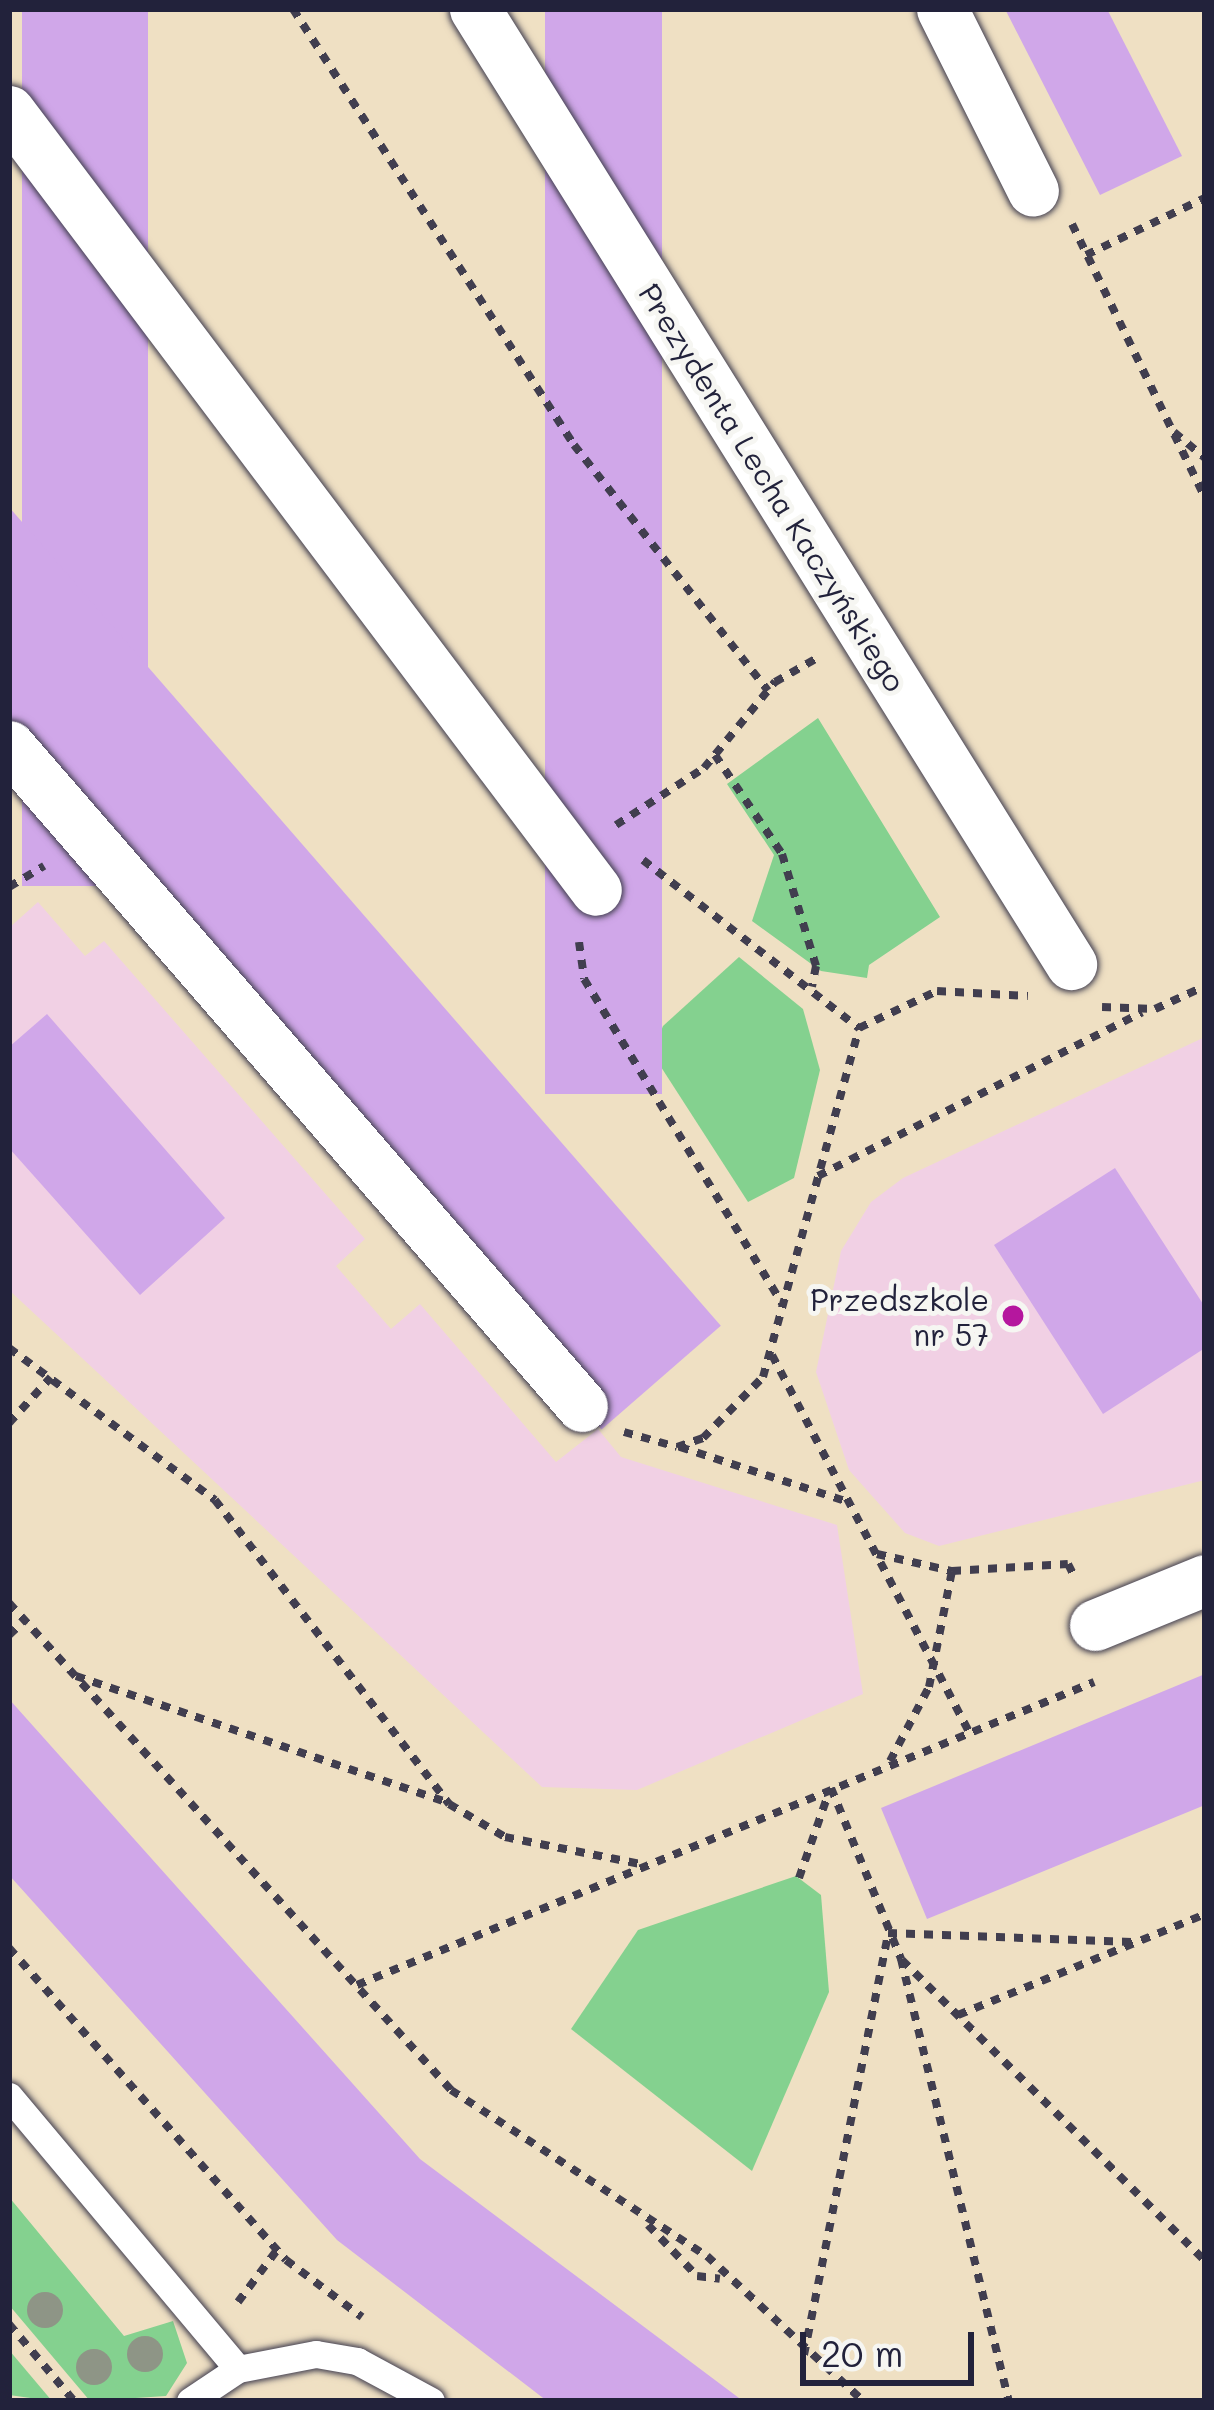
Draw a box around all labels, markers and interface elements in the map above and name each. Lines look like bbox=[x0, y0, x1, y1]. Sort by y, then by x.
street label: Prezydenta Lecha Kaczyńskiego bbox=[632, 276, 914, 698]
place label: Przedszkole nr 57 bbox=[810, 1281, 989, 1352]
marker: Przedszkole nr 57 bbox=[1000, 1303, 1026, 1329]
scale bar bbox=[806, 2308, 980, 2382]
text: 20 m bbox=[821, 2329, 903, 2376]

